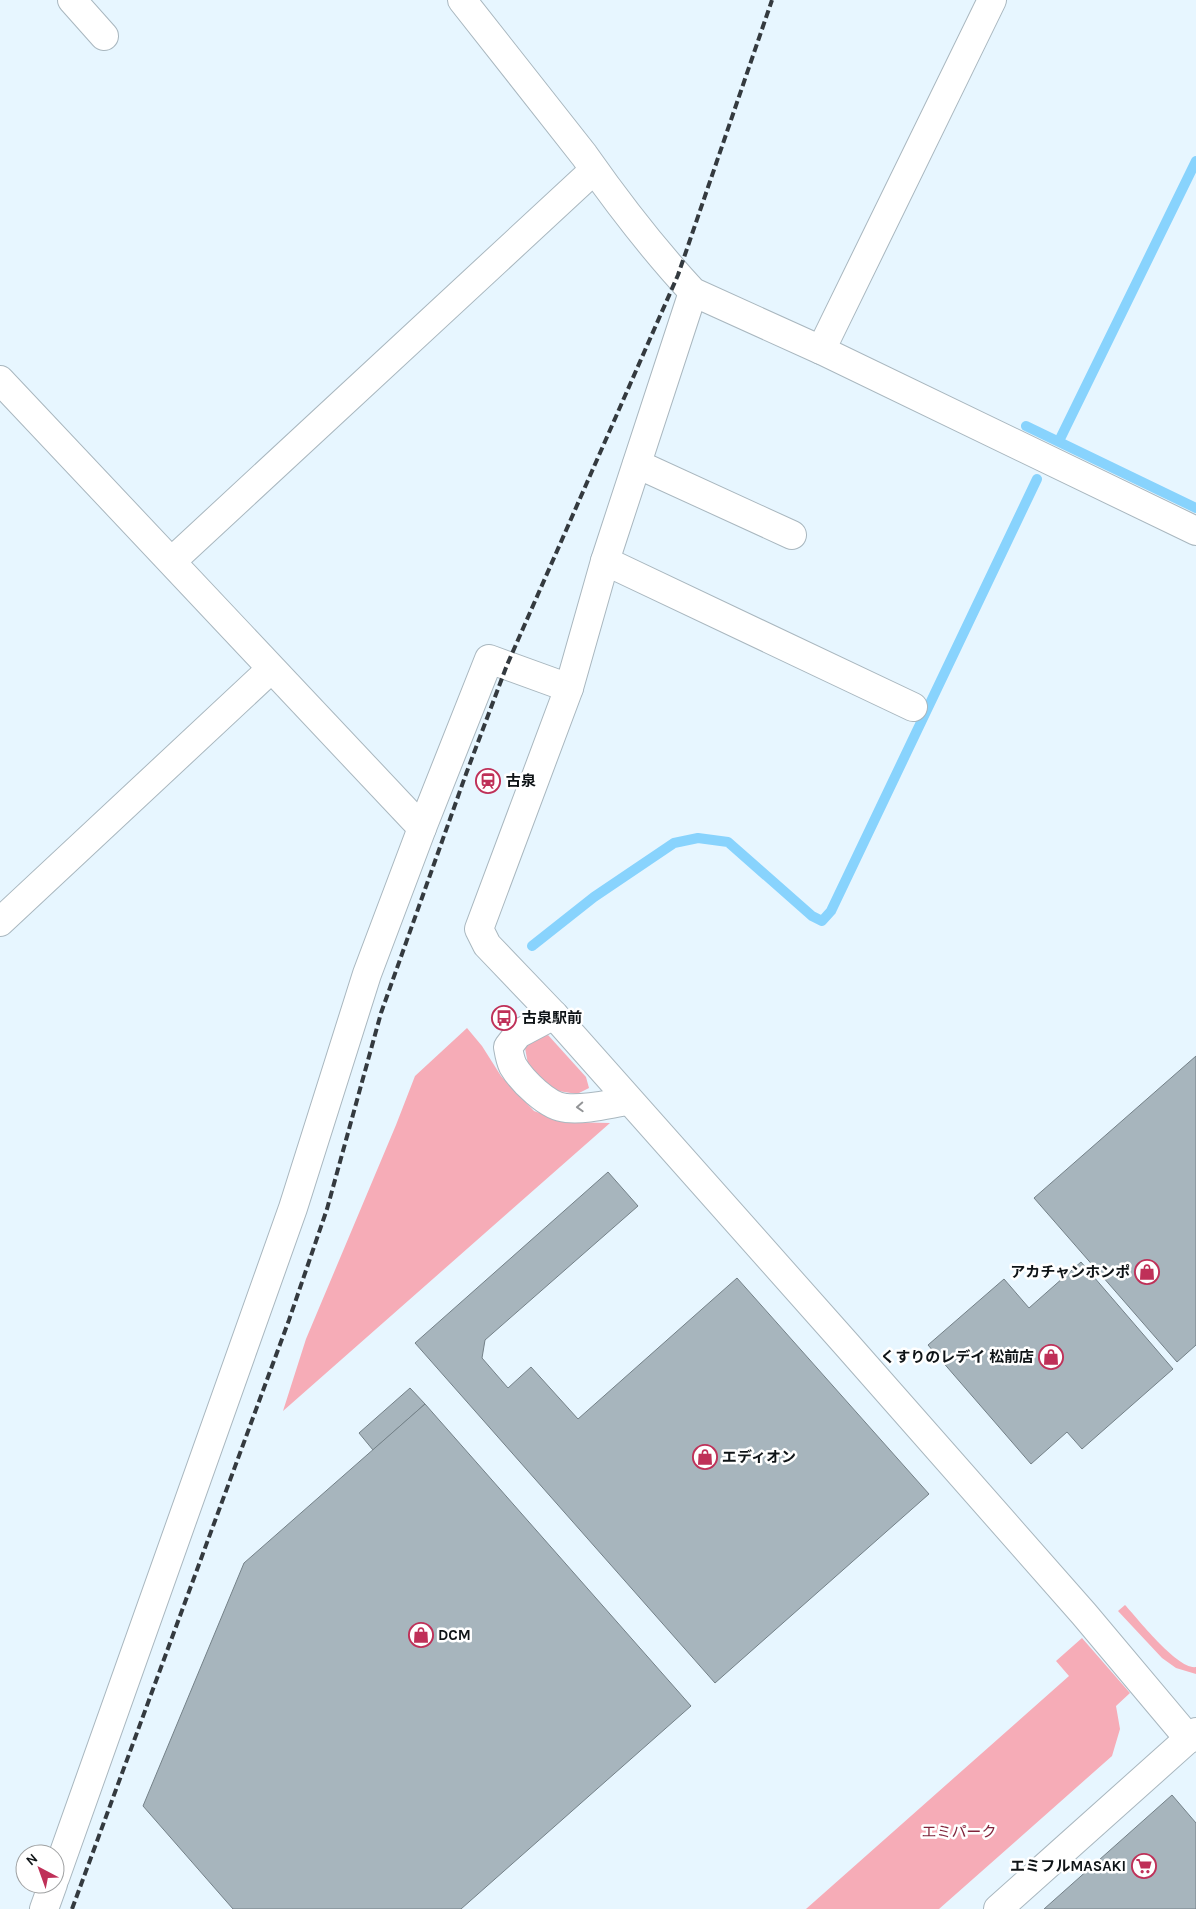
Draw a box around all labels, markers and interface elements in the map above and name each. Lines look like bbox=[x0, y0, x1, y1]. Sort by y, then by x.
station icon: 古泉 bbox=[475, 768, 501, 794]
place label: 古泉 bbox=[506, 772, 536, 790]
bus stop icon: 古泉駅前 bbox=[491, 1005, 517, 1031]
place label: 古泉駅前 bbox=[522, 1009, 582, 1027]
one-way arrow bbox=[575, 1102, 583, 1113]
shop icon: アカチャンホンポ bbox=[1134, 1259, 1160, 1285]
place label: アカチャンホンポ bbox=[1010, 1263, 1130, 1281]
shop icon: くすりのレデイ 松前店 bbox=[1038, 1344, 1064, 1370]
place label: くすりのレデイ 松前店 bbox=[880, 1348, 1034, 1366]
shop icon: エディオン bbox=[692, 1444, 718, 1470]
place label: エディオン bbox=[722, 1448, 796, 1466]
shop icon: DCM bbox=[408, 1622, 434, 1648]
place label: DCM bbox=[438, 1626, 471, 1644]
park label: エミパーク bbox=[921, 1823, 997, 1841]
north arrow bbox=[15, 1844, 65, 1894]
text: N bbox=[22, 1850, 41, 1869]
supermarket icon: エミフルMASAKI bbox=[1131, 1853, 1157, 1879]
place label: エミフルMASAKI bbox=[1010, 1857, 1126, 1875]

